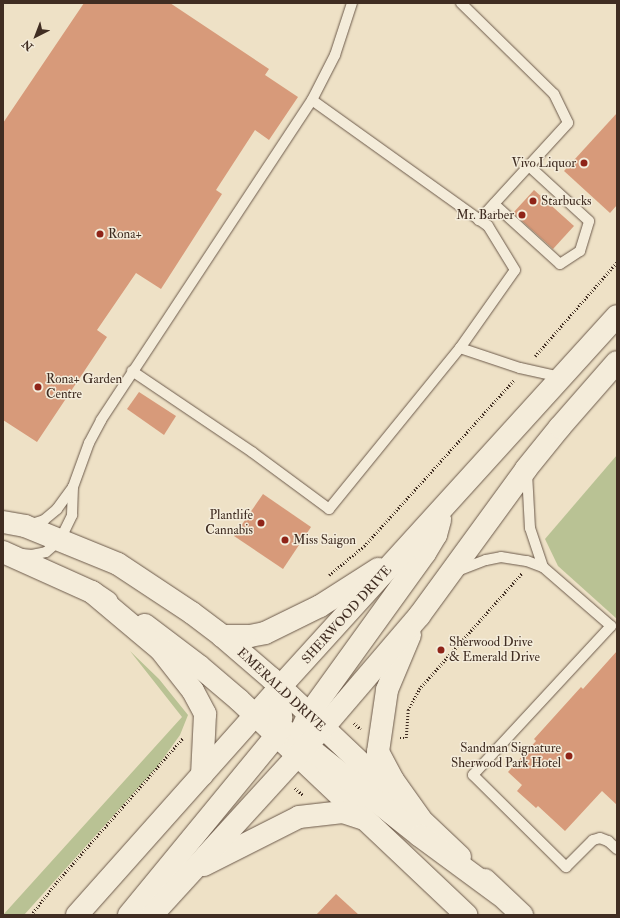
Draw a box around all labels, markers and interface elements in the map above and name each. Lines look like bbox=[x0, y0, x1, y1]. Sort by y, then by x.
north arrow bbox=[16, 16, 56, 56]
text: N bbox=[20, 37, 36, 53]
place label: Vivo Liquor bbox=[512, 155, 576, 171]
marker: Vivo Liquor bbox=[579, 158, 589, 168]
place label: Starbucks bbox=[541, 193, 592, 209]
marker: Starbucks bbox=[528, 196, 538, 206]
place label: Mr. Barber bbox=[456, 207, 514, 223]
marker: Mr. Barber bbox=[517, 210, 527, 220]
place label: Rona+ bbox=[108, 226, 142, 242]
marker: Rona+ bbox=[95, 229, 105, 239]
place label: Rona+ Garden Centre bbox=[46, 372, 122, 403]
marker: Rona+ Garden Centre bbox=[33, 382, 43, 392]
place label: Plantlife Cannabis bbox=[205, 508, 253, 539]
marker: Plantlife Cannabis bbox=[256, 518, 266, 528]
place label: Miss Saigon bbox=[293, 532, 356, 548]
marker: Miss Saigon bbox=[280, 535, 290, 545]
street label: SHERWOOD DRIVE bbox=[299, 563, 395, 667]
place label: Sherwood Drive & Emerald Drive bbox=[449, 635, 540, 666]
street label: EMERALD DRIVE bbox=[234, 645, 328, 735]
marker: Sherwood Drive & Emerald Drive bbox=[436, 645, 446, 655]
place label: Sandman Signature Sherwood Park Hotel bbox=[451, 741, 561, 772]
marker: Sandman Signature Sherwood Park Hotel bbox=[564, 751, 574, 761]

